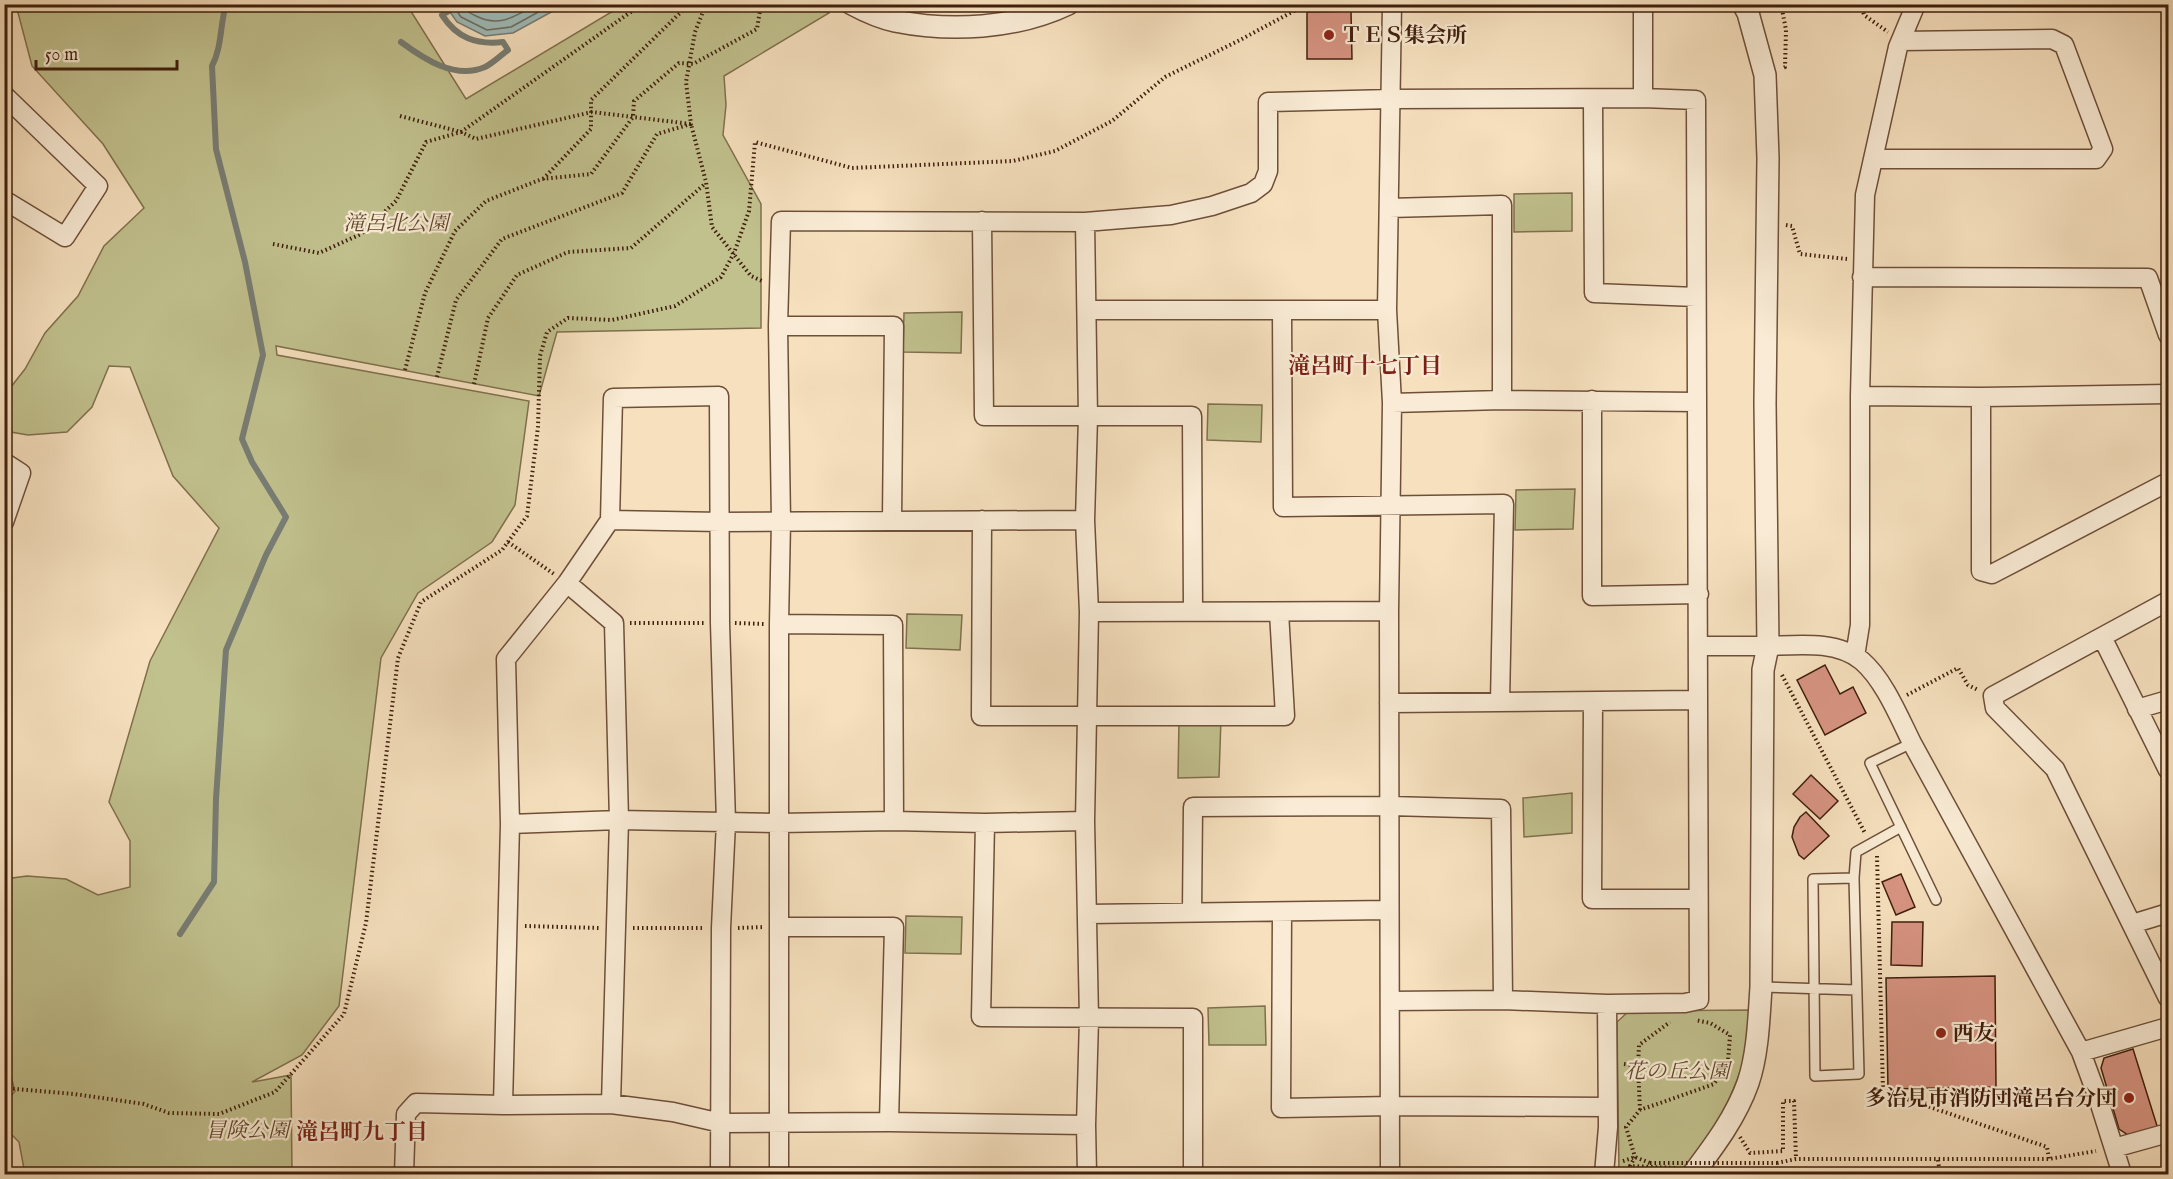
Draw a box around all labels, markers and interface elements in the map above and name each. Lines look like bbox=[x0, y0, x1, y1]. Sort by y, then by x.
place label: ＴＥＳ集会所 bbox=[1341, 23, 1467, 50]
marker: ＴＥＳ集会所 bbox=[1322, 28, 1336, 42]
scale bar bbox=[36, 33, 177, 71]
text: 50 m bbox=[45, 44, 78, 67]
park label: 滝呂北公園 bbox=[344, 211, 451, 238]
district label: 滝呂町十七丁目 bbox=[1288, 353, 1442, 381]
place label: 西友 bbox=[1953, 1021, 1995, 1048]
marker: 西友 bbox=[1934, 1026, 1948, 1040]
park label: 花の丘公園 bbox=[1625, 1059, 1732, 1086]
place label: 多治見市消防団滝呂台分団 bbox=[1865, 1086, 2117, 1113]
marker: 多治見市消防団滝呂台分団 bbox=[2122, 1091, 2136, 1105]
park label: 冒険公園 bbox=[205, 1118, 292, 1145]
district label: 滝呂町九丁目 bbox=[296, 1119, 428, 1147]

